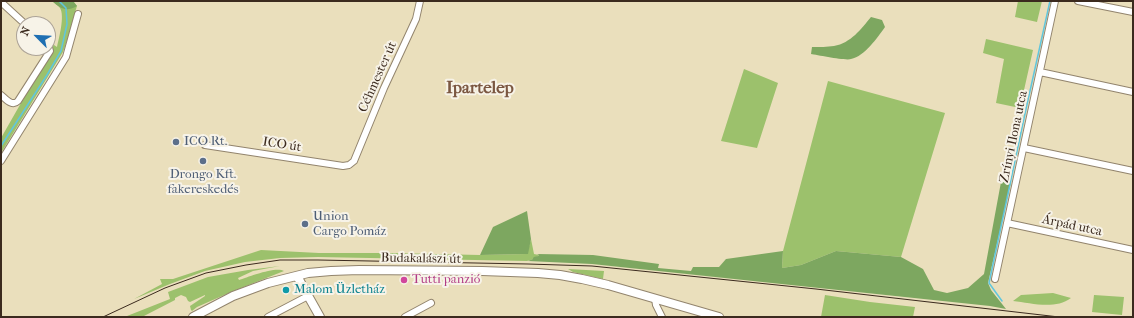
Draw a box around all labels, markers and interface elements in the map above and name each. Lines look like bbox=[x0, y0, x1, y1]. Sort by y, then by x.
north arrow bbox=[16, 16, 56, 56]
text: N bbox=[18, 25, 33, 38]
street label: Céhmester út bbox=[355, 39, 401, 115]
district label: Ipartelep bbox=[446, 79, 514, 99]
street label: Zrínyi Ilona utca bbox=[997, 89, 1031, 185]
place label: ICO Rt. bbox=[184, 134, 227, 150]
street label: ICO út bbox=[262, 134, 302, 156]
marker: ICO Rt. bbox=[171, 137, 181, 147]
marker: Drongo Kft. fakereskedés bbox=[198, 156, 208, 166]
place label: Drongo Kft. fakereskedés bbox=[167, 167, 239, 198]
place label: Union Cargo Pomáz bbox=[313, 209, 386, 240]
street label: Árpád utca bbox=[1041, 212, 1103, 240]
marker: Union Cargo Pomáz bbox=[300, 219, 310, 229]
street label: Budakalászi út bbox=[381, 251, 461, 267]
place label: Tutti panzió bbox=[412, 272, 480, 288]
marker: Tutti panzió bbox=[399, 275, 409, 285]
place label: Malom Üzletház bbox=[294, 282, 385, 298]
marker: Malom Üzletház bbox=[281, 285, 291, 295]

